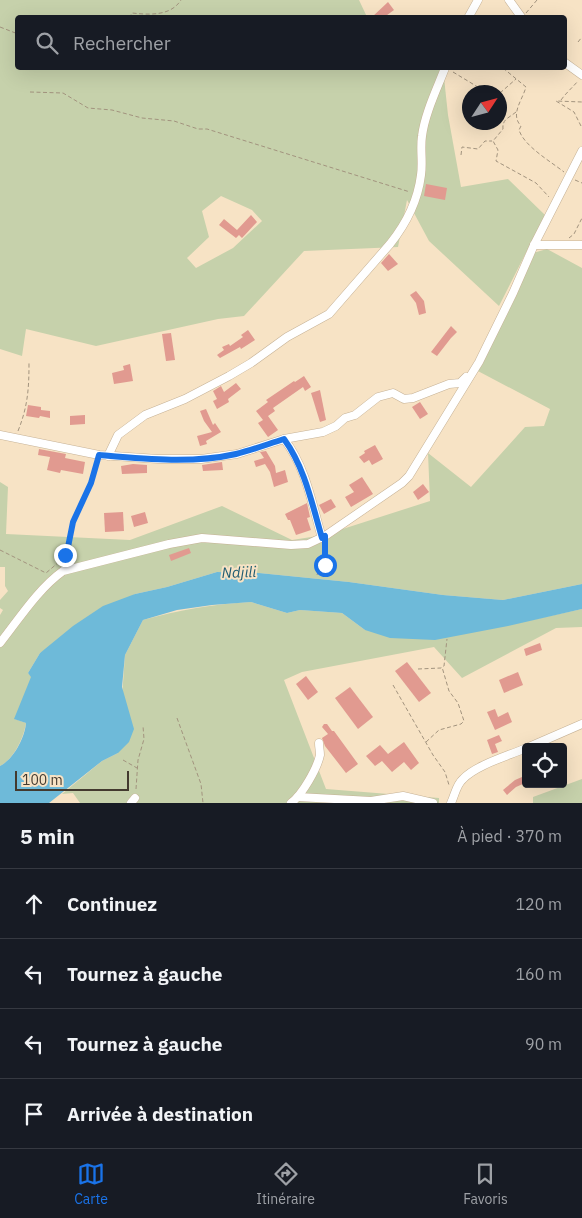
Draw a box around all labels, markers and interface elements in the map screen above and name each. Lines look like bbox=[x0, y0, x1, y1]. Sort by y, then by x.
search box bbox=[15, 15, 567, 70]
icon: search bbox=[33, 29, 61, 57]
text: Rechercher bbox=[73, 31, 171, 55]
north arrow bbox=[462, 85, 507, 130]
route end bbox=[54, 544, 77, 567]
route start bbox=[314, 554, 337, 577]
water label: Ndjili bbox=[221, 562, 257, 582]
map controls bbox=[522, 743, 567, 788]
button: locate bbox=[522, 743, 567, 788]
scale bar bbox=[15, 768, 129, 791]
text: 100 m bbox=[22, 771, 63, 789]
text: 5 min bbox=[20, 822, 75, 850]
text: À pied · 370 m bbox=[457, 826, 562, 846]
icon: ahead bbox=[20, 890, 48, 918]
text: Continuez bbox=[67, 892, 157, 916]
text: 120 m bbox=[515, 894, 562, 914]
icon: left bbox=[20, 960, 48, 988]
text: Tournez à gauche bbox=[67, 962, 223, 986]
text: 160 m bbox=[515, 964, 562, 984]
icon: left bbox=[20, 1030, 48, 1058]
text: Tournez à gauche bbox=[67, 1032, 223, 1056]
text: 90 m bbox=[525, 1034, 562, 1054]
icon: arrive bbox=[20, 1100, 48, 1128]
text: Arrivée à destination bbox=[67, 1102, 253, 1126]
tab: Carte bbox=[74, 1160, 108, 1208]
tab: Itinéraire bbox=[256, 1160, 315, 1208]
tab: Favoris bbox=[463, 1160, 508, 1208]

